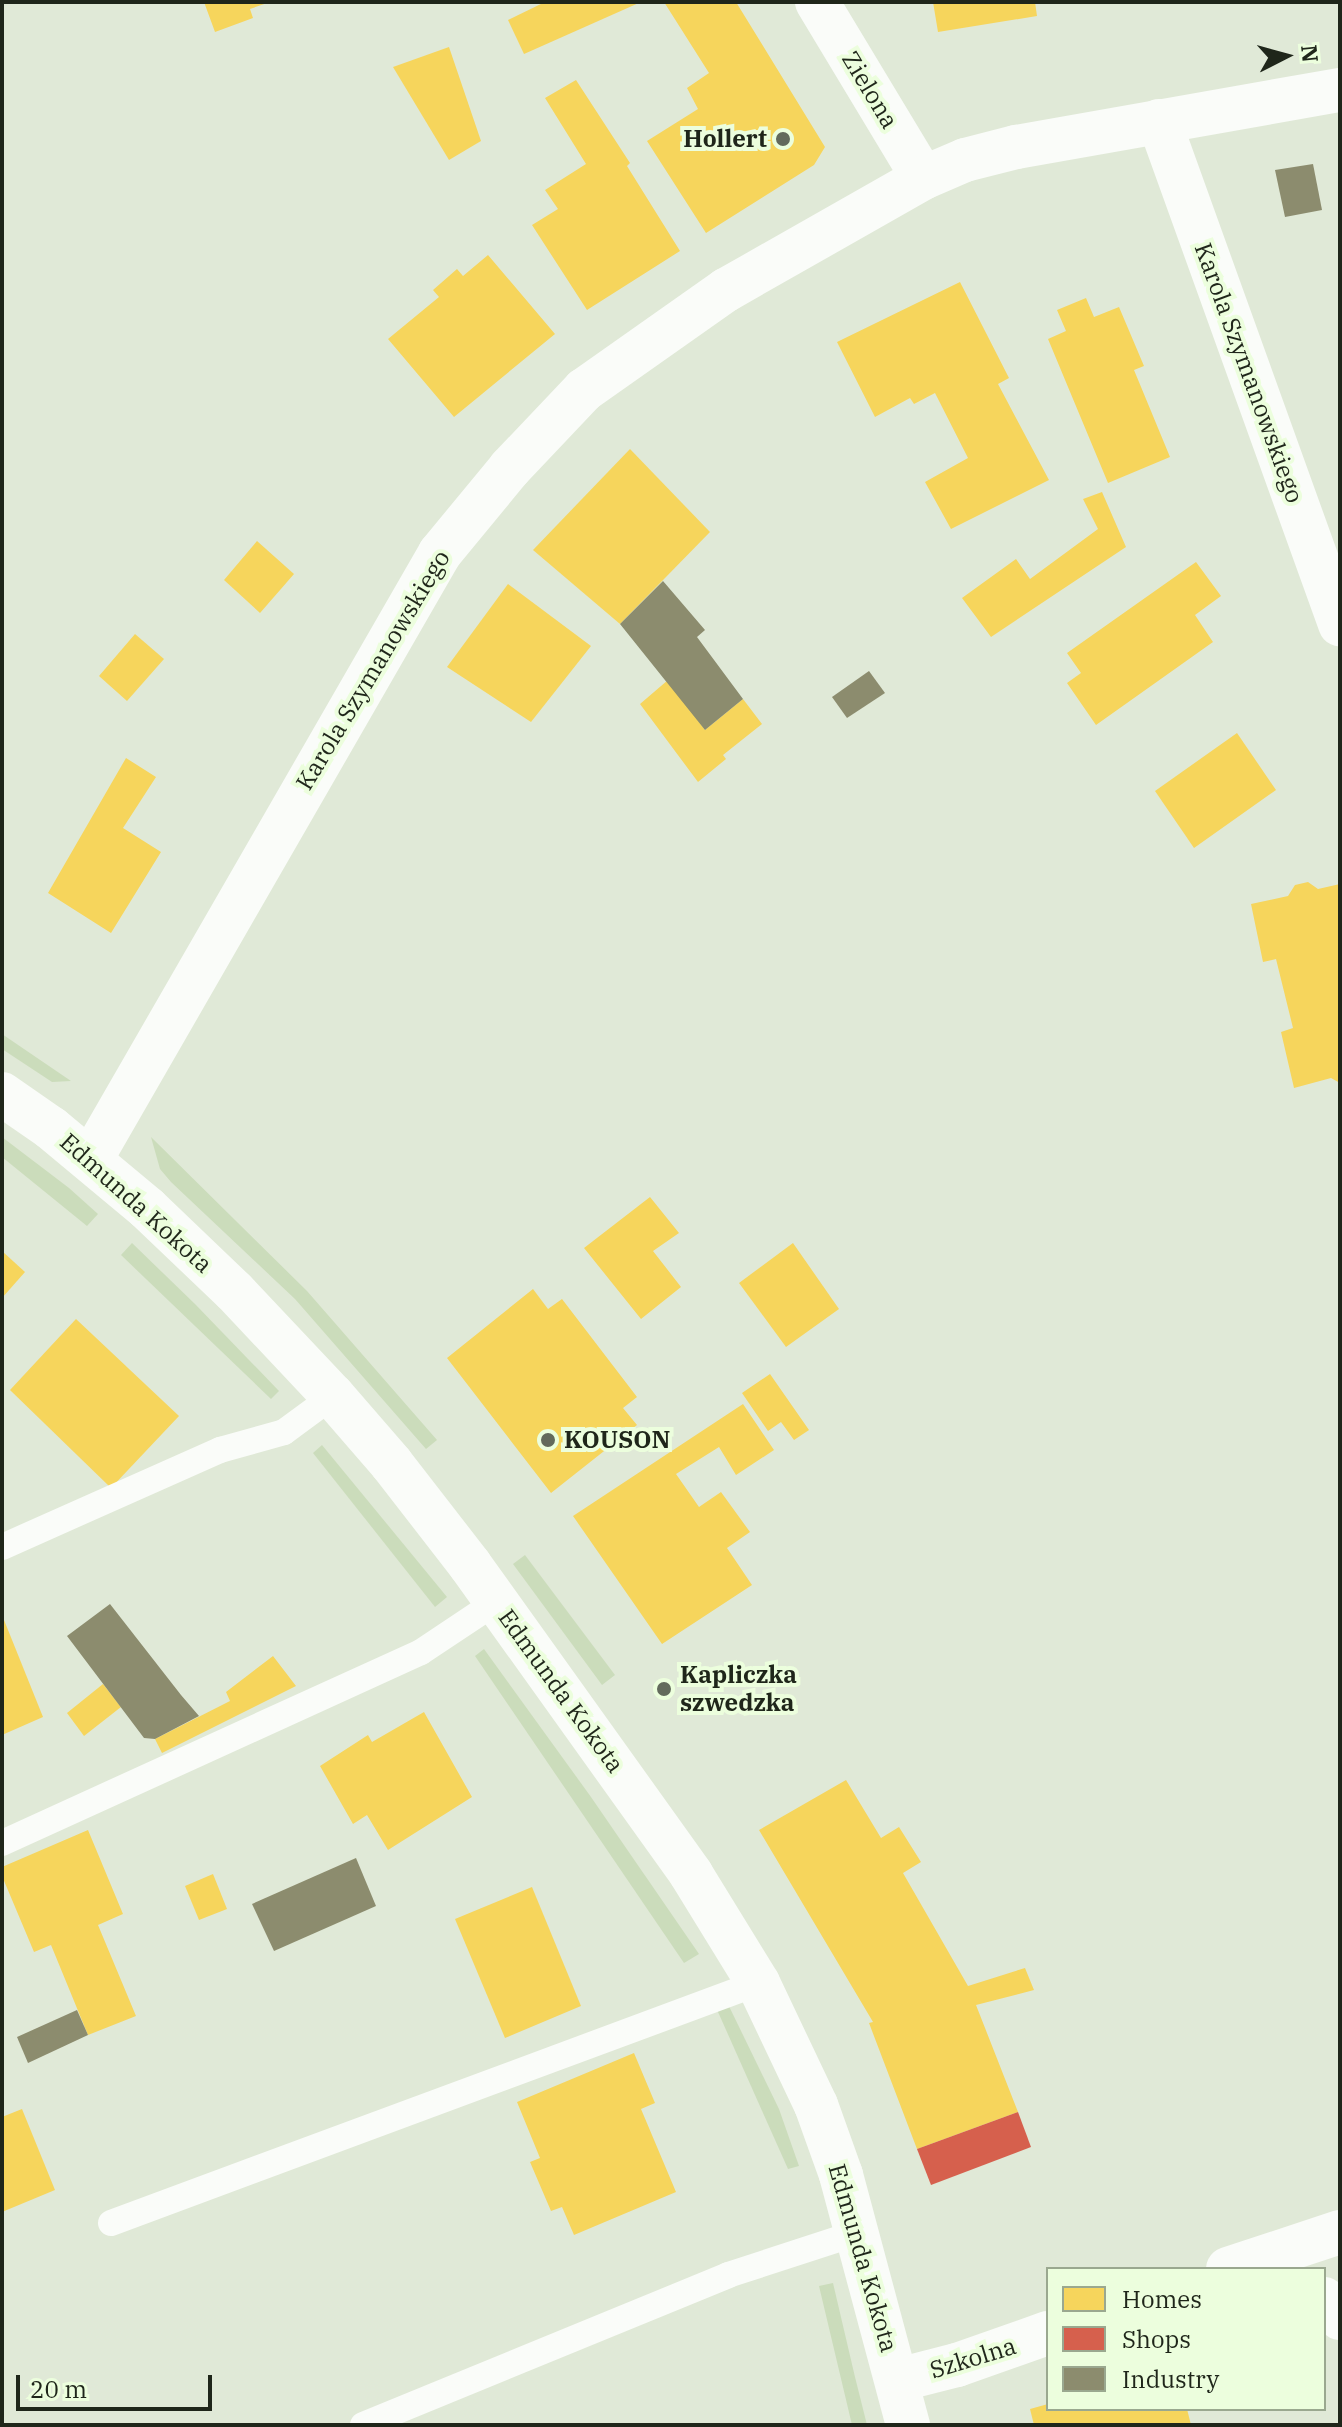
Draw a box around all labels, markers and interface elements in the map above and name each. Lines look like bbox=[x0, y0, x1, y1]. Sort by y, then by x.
north arrow bbox=[1246, 16, 1326, 96]
text: N bbox=[1295, 43, 1326, 64]
street label: Zielona bbox=[836, 46, 904, 134]
place label: Hollert bbox=[683, 125, 767, 153]
marker: Hollert bbox=[774, 130, 792, 148]
street label: Karola Szymanowskiego bbox=[1189, 239, 1309, 507]
street label: Karola Szymanowskiego bbox=[290, 545, 456, 795]
street label: Edmunda Kokota bbox=[54, 1127, 218, 1279]
place label: KOUSON bbox=[564, 1426, 671, 1454]
marker: KOUSON bbox=[539, 1431, 557, 1449]
street label: Edmunda Kokota bbox=[492, 1604, 630, 1778]
place label: Kapliczka szwedzka bbox=[680, 1661, 797, 1717]
marker: Kapliczka szwedzka bbox=[655, 1680, 673, 1698]
street label: Edmunda Kokota bbox=[822, 2160, 904, 2356]
legend bbox=[1046, 2267, 1326, 2411]
text: Homes bbox=[1122, 2283, 1202, 2315]
text: Shops bbox=[1122, 2323, 1191, 2355]
street label: Szkolna bbox=[926, 2331, 1020, 2385]
scale bar bbox=[20, 2359, 216, 2409]
text: Industry bbox=[1122, 2363, 1219, 2395]
text: 20 m bbox=[30, 2373, 87, 2405]

